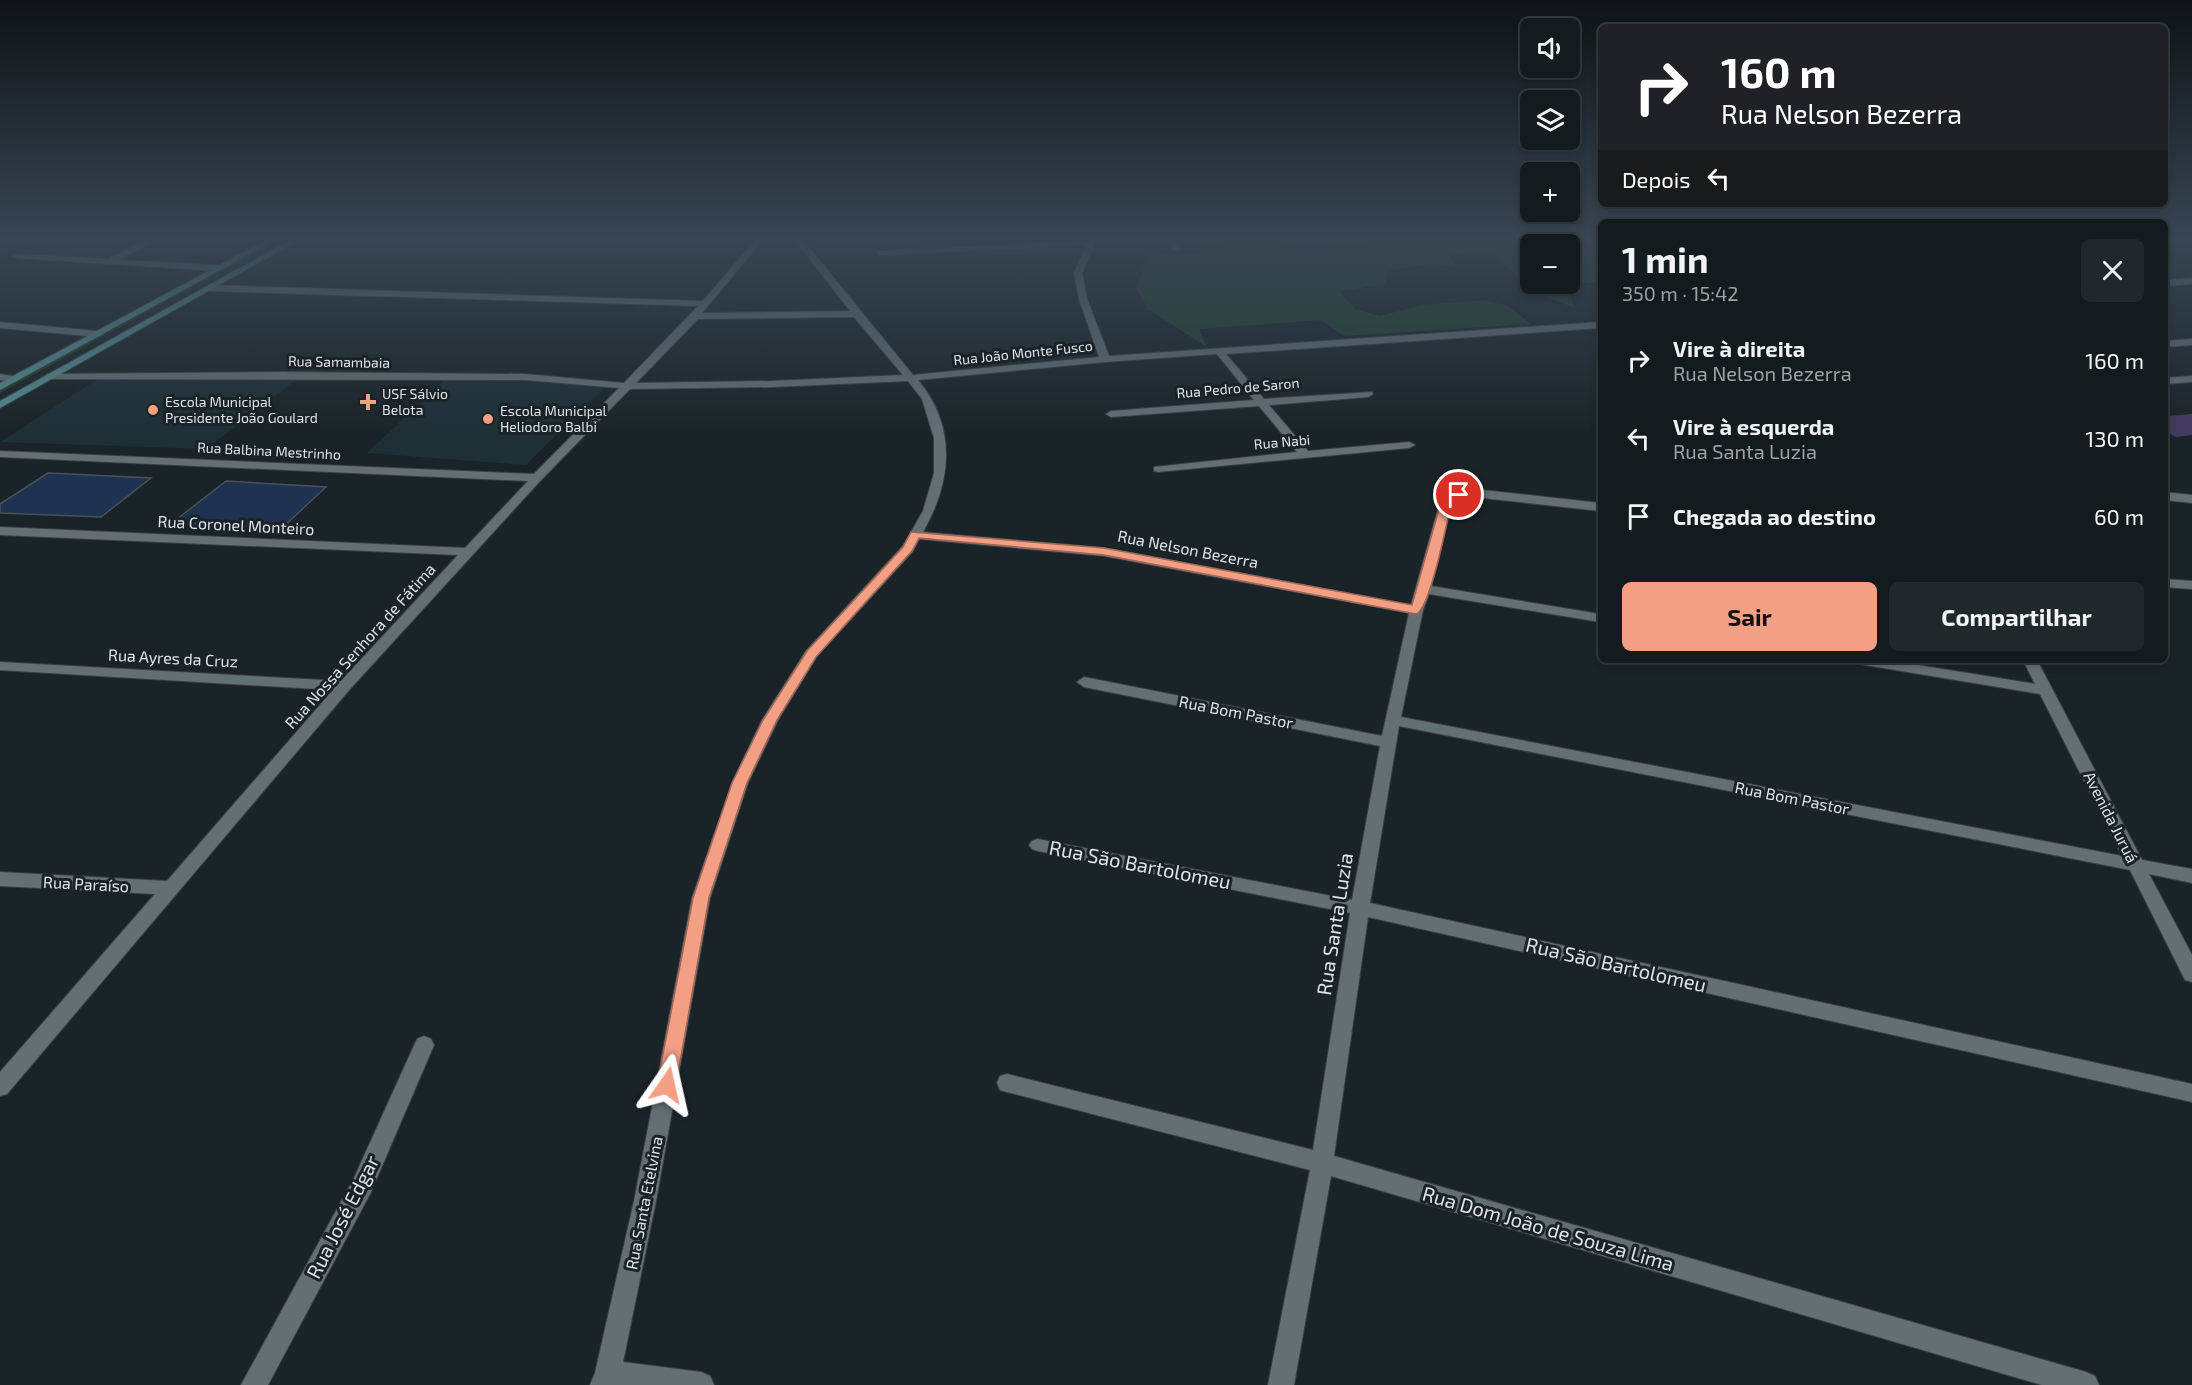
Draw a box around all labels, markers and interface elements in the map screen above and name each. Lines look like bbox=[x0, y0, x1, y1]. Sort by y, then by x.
map controls bbox=[1520, 18, 1580, 294]
button: sound bbox=[1520, 18, 1580, 78]
text: 160 m bbox=[1721, 46, 1837, 96]
icon: right bbox=[1622, 48, 1700, 126]
button: layers bbox=[1520, 90, 1580, 150]
text: Rua Nelson Bezerra bbox=[1721, 97, 1962, 129]
button: + bbox=[1520, 162, 1580, 222]
icon: left bbox=[1702, 162, 1735, 195]
text: Depois bbox=[1622, 166, 1690, 192]
button: − bbox=[1520, 234, 1580, 294]
text: 1 min bbox=[1622, 237, 1709, 280]
button: close bbox=[2081, 239, 2144, 302]
text: 350 m · 15:42 bbox=[1622, 281, 1738, 305]
text: Vire à direita bbox=[1673, 335, 1805, 361]
street label: Rua João Monte Fusco bbox=[952, 337, 1094, 368]
icon: right bbox=[1622, 344, 1655, 377]
text: 160 m bbox=[2085, 347, 2144, 373]
street label: Rua Samambaia bbox=[288, 352, 390, 371]
text: Rua Nelson Bezerra bbox=[1673, 361, 1852, 385]
street label: Rua Pedro de Saron bbox=[1176, 374, 1300, 401]
place label: USF Sálvio Belota bbox=[382, 385, 448, 418]
place label: Escola Municipal Presidente João Goulard bbox=[165, 393, 318, 426]
marker: USF Sálvio Belota bbox=[359, 393, 377, 411]
place label: Escola Municipal Heliodoro Balbi bbox=[500, 402, 608, 435]
marker: Escola Municipal Presidente João Goulard bbox=[146, 403, 160, 417]
marker: Escola Municipal Heliodoro Balbi bbox=[481, 412, 495, 426]
text: Vire à esquerda bbox=[1673, 413, 1834, 439]
icon: left bbox=[1622, 422, 1655, 455]
text: 130 m bbox=[2086, 425, 2144, 451]
street label: Rua Nabi bbox=[1253, 431, 1311, 452]
street label: Rua Balbina Mestrinho bbox=[197, 438, 341, 463]
text: Rua Santa Luzia bbox=[1673, 439, 1817, 463]
pin bbox=[1433, 469, 1484, 520]
icon: arrive bbox=[1442, 478, 1475, 511]
icon: arrive bbox=[1622, 500, 1655, 533]
text: Chegada ao destino bbox=[1673, 503, 1876, 529]
text: 60 m bbox=[2094, 503, 2144, 529]
street label: Rua Coronel Monteiro bbox=[157, 511, 315, 538]
street label: Rua Nelson Bezerra bbox=[1116, 526, 1260, 571]
street label: Rua Nossa Senhora de Fátima bbox=[280, 559, 439, 732]
button: Sair bbox=[1622, 582, 1877, 651]
button: Compartilhar bbox=[1889, 582, 2144, 651]
street label: Rua Ayres da Cruz bbox=[108, 645, 238, 670]
street label: Rua Bom Pastor bbox=[1177, 691, 1295, 732]
street label: Avenida Juruá bbox=[2080, 768, 2143, 866]
street label: Rua Bom Pastor bbox=[1733, 777, 1851, 818]
street label: Rua São Bartolomeu bbox=[1047, 835, 1233, 893]
street label: Rua Santa Luzia bbox=[1311, 851, 1357, 997]
street label: Rua Paraíso bbox=[43, 872, 129, 895]
street label: Rua São Bartolomeu bbox=[1524, 932, 1709, 996]
position arrow bbox=[635, 1053, 699, 1117]
street label: Rua Santa Etelvina bbox=[621, 1135, 666, 1271]
street label: Rua José Edgar bbox=[301, 1151, 383, 1282]
street label: Rua Dom João de Souza Lima bbox=[1420, 1181, 1677, 1275]

